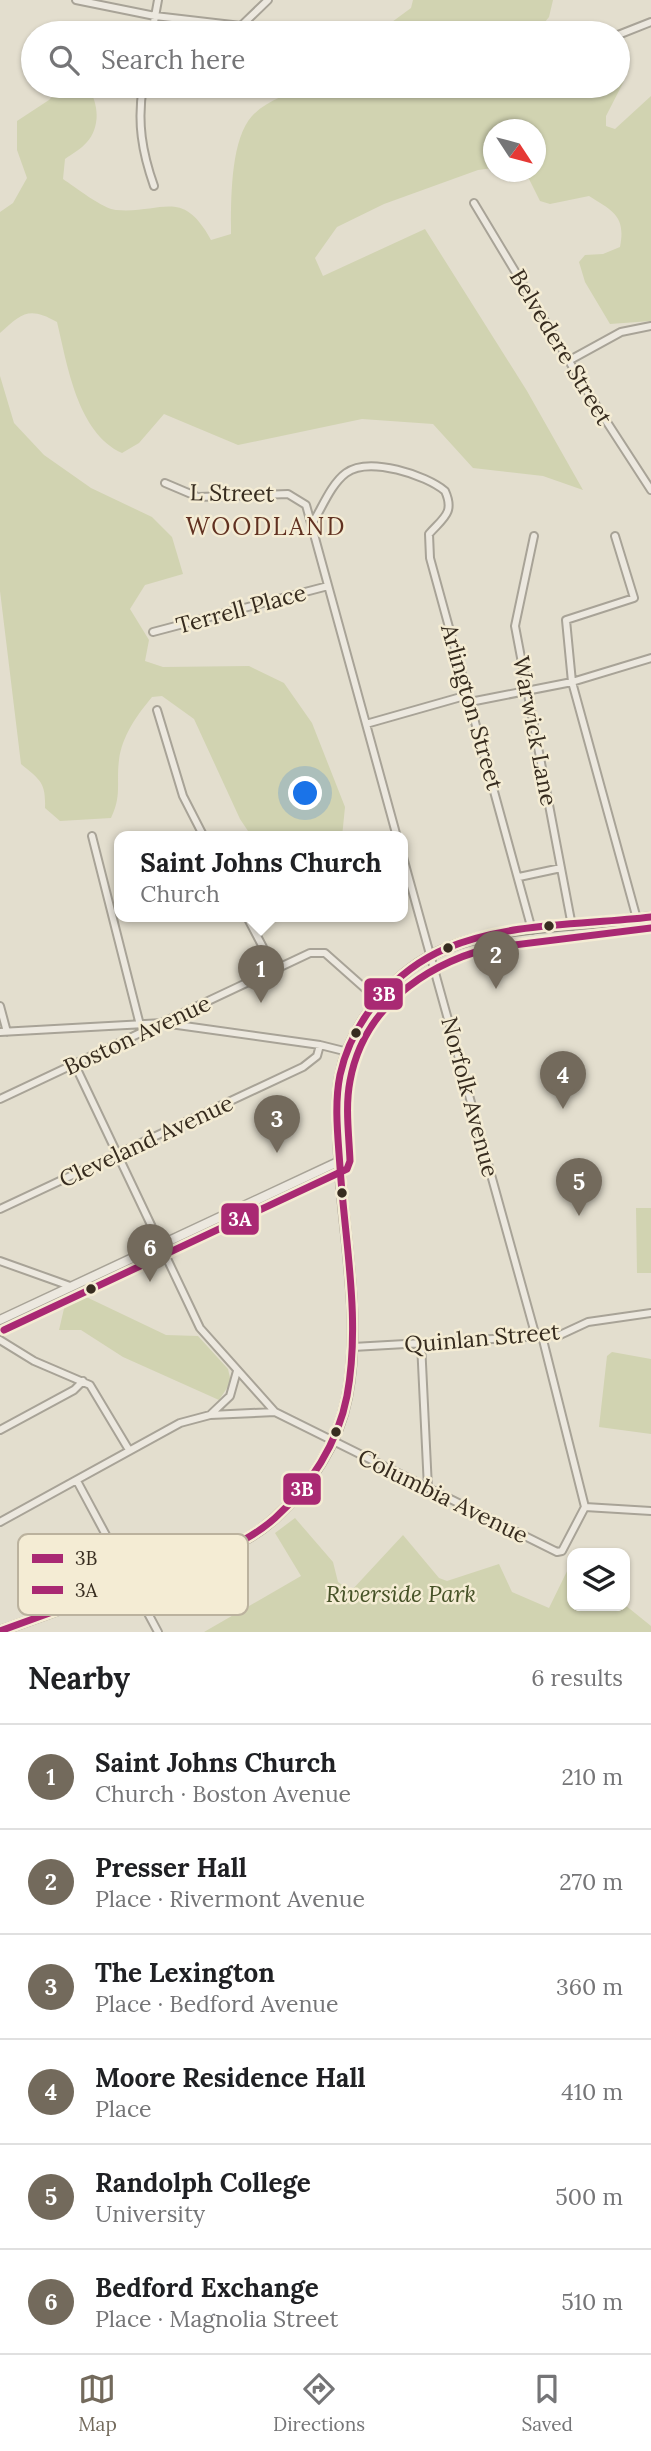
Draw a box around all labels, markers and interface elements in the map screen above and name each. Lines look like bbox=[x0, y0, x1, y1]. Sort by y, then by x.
search box bbox=[21, 21, 630, 98]
icon: search bbox=[45, 41, 83, 79]
text: Search here bbox=[101, 43, 245, 76]
north arrow bbox=[483, 119, 546, 182]
street label: Belvedere Street bbox=[504, 264, 619, 430]
street label: L Street bbox=[189, 477, 275, 508]
district label: WOODLAND bbox=[186, 511, 346, 542]
street label: Terrell Place bbox=[173, 577, 309, 640]
street label: Arlington Street bbox=[435, 620, 510, 793]
street label: Warwick Lane bbox=[507, 654, 564, 808]
your location bbox=[288, 776, 322, 810]
popup bbox=[114, 831, 408, 922]
text: Saint Johns Church bbox=[140, 846, 382, 879]
text: Church bbox=[140, 879, 220, 908]
unlabelled marker bbox=[542, 919, 556, 933]
pin: 2 bbox=[473, 931, 519, 989]
unlabelled marker bbox=[441, 941, 455, 955]
pin: 1 bbox=[238, 945, 284, 1003]
line badge: 3B bbox=[363, 977, 404, 1011]
text: 3B bbox=[372, 982, 396, 1006]
street label: Boston Avenue bbox=[59, 988, 215, 1081]
street label: Norfolk Avenue bbox=[435, 1014, 506, 1180]
unlabelled marker bbox=[349, 1026, 363, 1040]
pin: 4 bbox=[540, 1051, 586, 1109]
street label: Cleveland Avenue bbox=[54, 1088, 237, 1194]
pin: 3 bbox=[254, 1095, 300, 1153]
pin: 5 bbox=[556, 1158, 602, 1216]
unlabelled marker bbox=[335, 1186, 349, 1200]
line badge: 3A bbox=[220, 1202, 260, 1236]
text: 3A bbox=[228, 1207, 252, 1231]
pin: 6 bbox=[127, 1224, 173, 1282]
unlabelled marker bbox=[84, 1282, 98, 1296]
street label: Quinlan Street bbox=[403, 1316, 561, 1359]
unlabelled marker bbox=[329, 1425, 343, 1439]
street label: Columbia Avenue bbox=[353, 1442, 533, 1549]
line badge: 3B bbox=[282, 1472, 322, 1506]
text: 3B bbox=[290, 1477, 314, 1501]
legend bbox=[18, 1534, 248, 1615]
text: 3B bbox=[75, 1546, 98, 1570]
map controls bbox=[567, 1548, 630, 1611]
button: layers bbox=[567, 1548, 630, 1611]
text: 3A bbox=[75, 1578, 99, 1602]
park label: Riverside Park bbox=[326, 1579, 476, 1608]
text: Nearby bbox=[28, 1659, 130, 1697]
text: 6 results bbox=[531, 1663, 623, 1692]
text: Saint Johns Church bbox=[95, 1746, 336, 1779]
text: 1 bbox=[46, 1762, 56, 1791]
text: 210 m bbox=[561, 1762, 623, 1791]
text: Church · Boston Avenue bbox=[95, 1779, 351, 1808]
text: Presser Hall bbox=[95, 1851, 247, 1884]
text: 2 bbox=[45, 1867, 57, 1896]
text: 270 m bbox=[559, 1867, 623, 1896]
text: Place · Rivermont Avenue bbox=[95, 1884, 365, 1913]
text: The Lexington bbox=[95, 1956, 275, 1989]
text: 3 bbox=[45, 1972, 57, 2001]
text: 360 m bbox=[556, 1972, 623, 2001]
text: Place · Bedford Avenue bbox=[95, 1989, 339, 2018]
text: Moore Residence Hall bbox=[95, 2061, 366, 2094]
text: 4 bbox=[45, 2077, 57, 2106]
text: 410 m bbox=[561, 2077, 623, 2106]
text: Place bbox=[95, 2094, 152, 2123]
text: Randolph College bbox=[95, 2166, 311, 2199]
text: 5 bbox=[45, 2182, 57, 2211]
text: 500 m bbox=[555, 2182, 623, 2211]
text: University bbox=[95, 2199, 205, 2228]
text: Bedford Exchange bbox=[95, 2271, 319, 2304]
text: 6 bbox=[44, 2287, 58, 2316]
text: 510 m bbox=[561, 2287, 623, 2316]
text: Place · Magnolia Street bbox=[95, 2304, 338, 2333]
tab: Map bbox=[78, 2370, 117, 2436]
tab: Directions bbox=[273, 2370, 365, 2436]
tab: Saved bbox=[521, 2370, 573, 2436]

